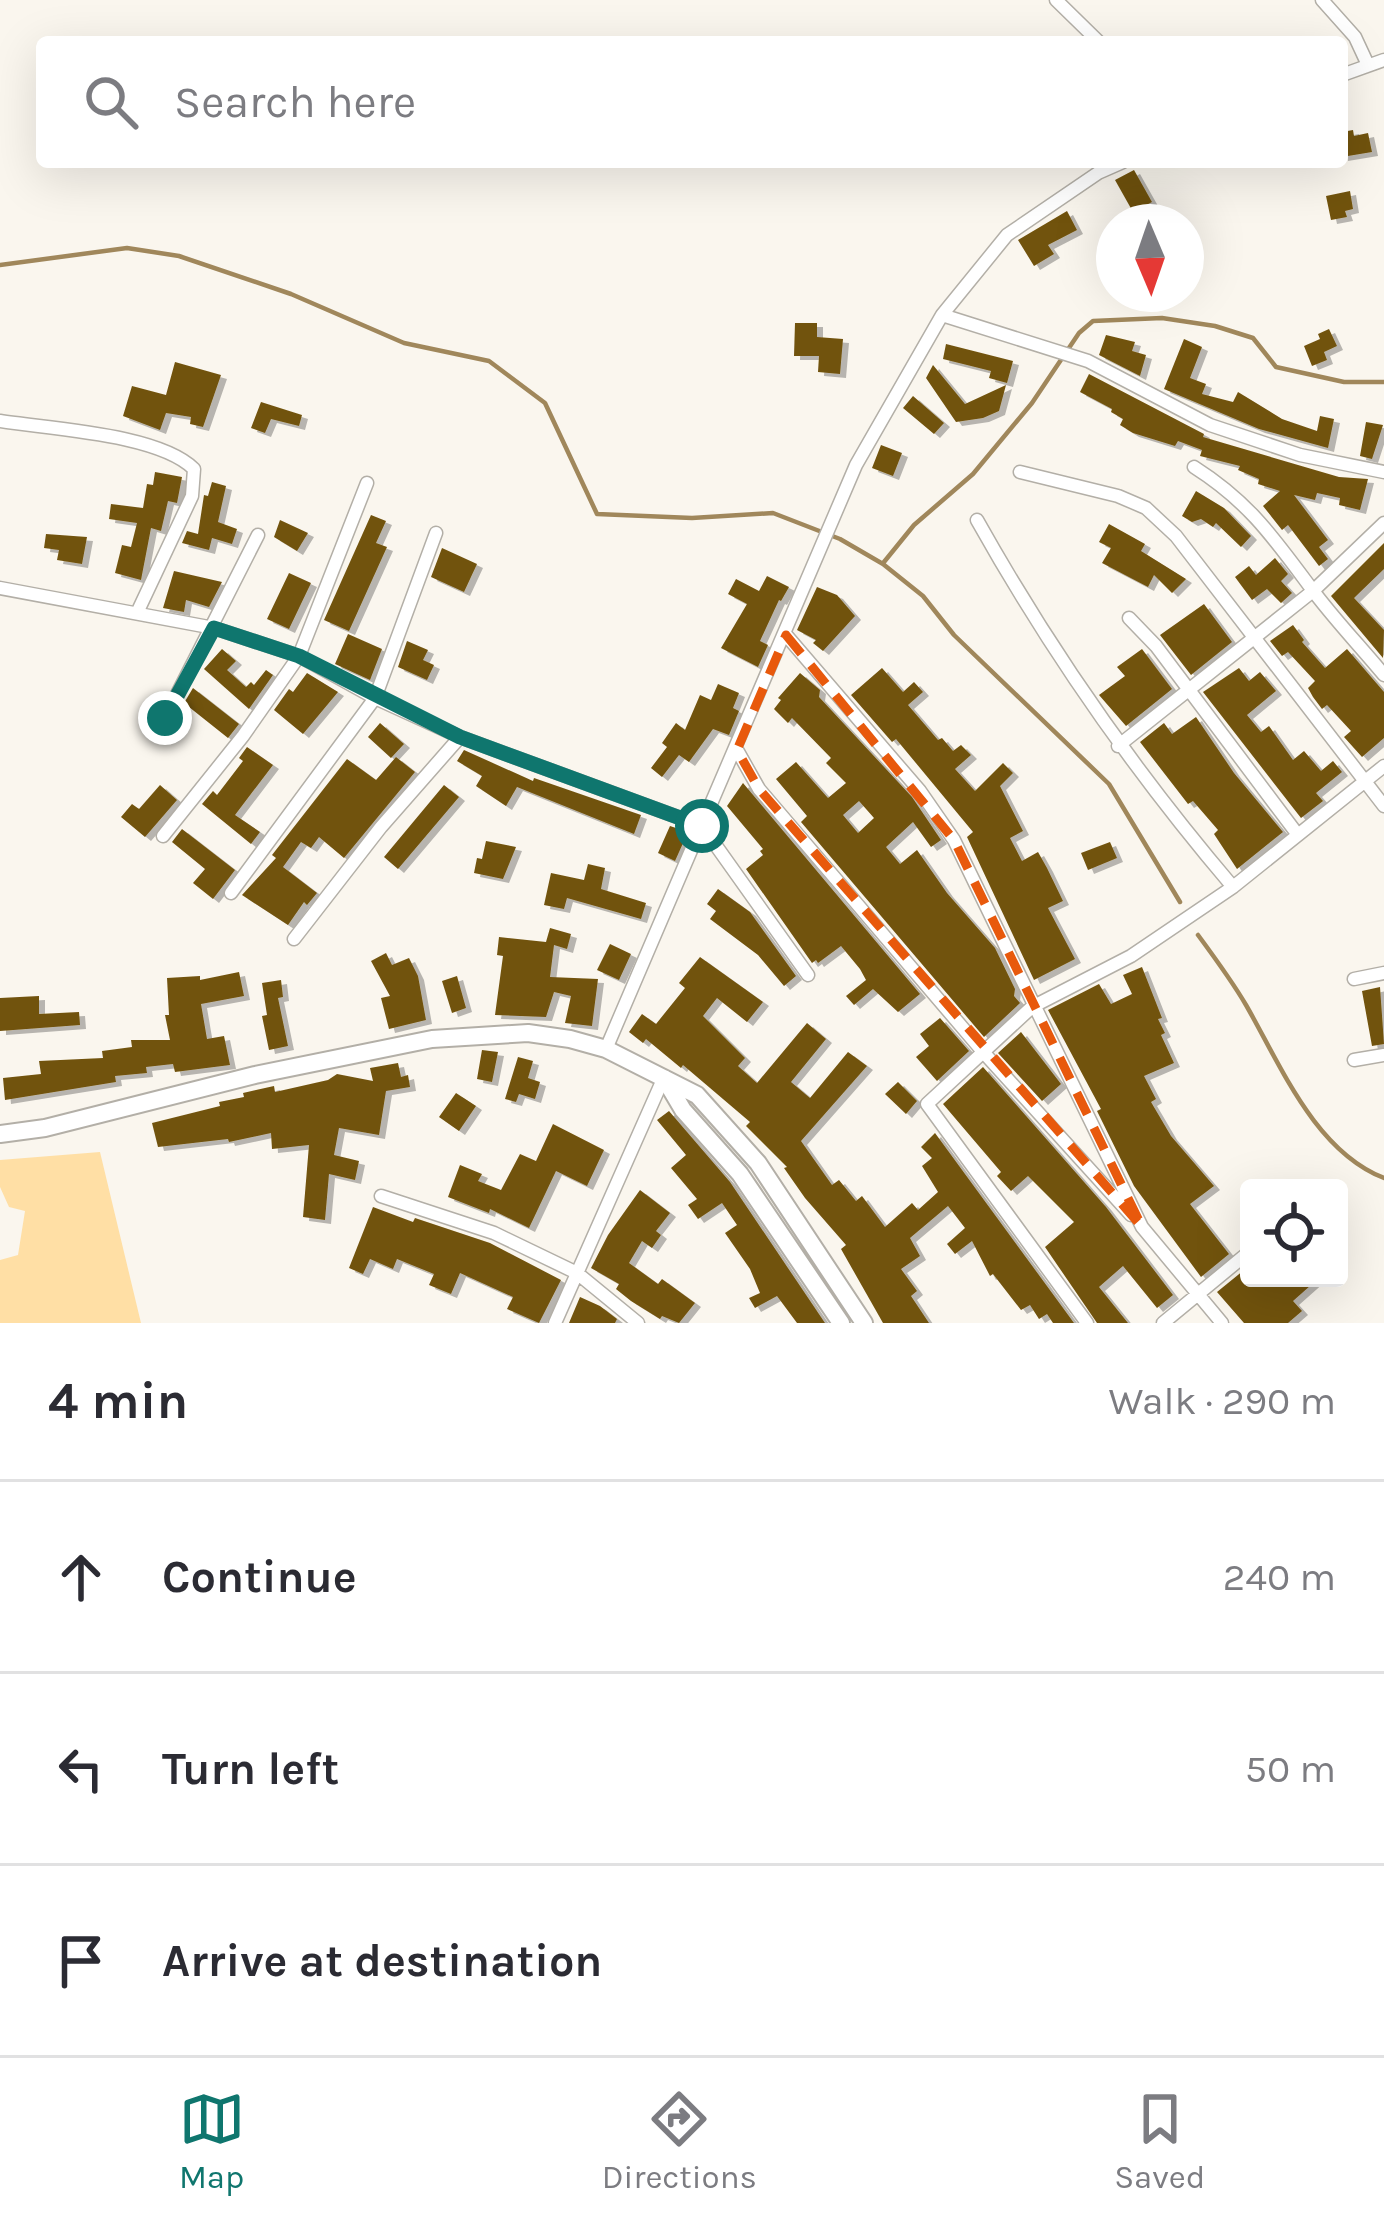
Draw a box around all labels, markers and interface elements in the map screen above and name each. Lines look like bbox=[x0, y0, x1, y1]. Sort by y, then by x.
search box bbox=[36, 36, 1348, 168]
icon: search bbox=[78, 69, 144, 135]
text: Search here bbox=[174, 76, 416, 128]
north arrow bbox=[1096, 204, 1204, 312]
route end bbox=[138, 691, 192, 745]
route start bbox=[675, 799, 729, 853]
map controls bbox=[1240, 1179, 1348, 1287]
button: locate bbox=[1240, 1179, 1348, 1287]
text: 4 min bbox=[48, 1371, 188, 1431]
text: Walk · 290 m bbox=[1108, 1378, 1336, 1424]
icon: ahead bbox=[48, 1544, 114, 1610]
text: Continue bbox=[162, 1551, 357, 1603]
text: 240 m bbox=[1223, 1554, 1336, 1600]
icon: left bbox=[48, 1736, 114, 1802]
text: Turn left bbox=[162, 1743, 339, 1795]
text: 50 m bbox=[1245, 1746, 1336, 1792]
icon: arrive bbox=[48, 1928, 114, 1994]
text: Arrive at destination bbox=[162, 1935, 602, 1987]
tab: Map bbox=[179, 2086, 245, 2196]
tab: Directions bbox=[602, 2086, 757, 2196]
tab: Saved bbox=[1114, 2086, 1205, 2196]

